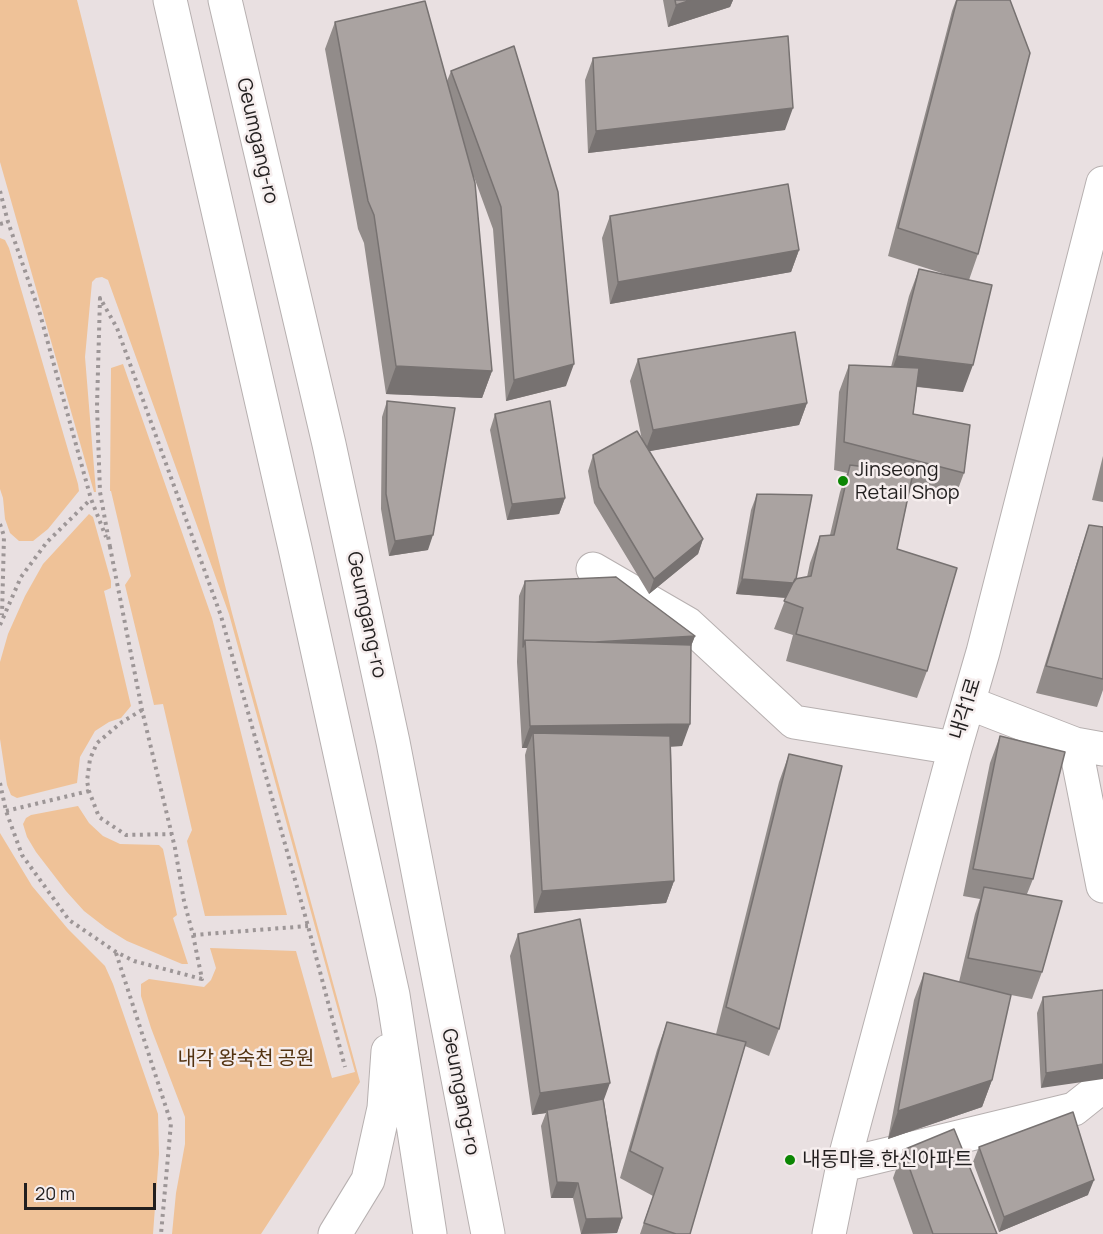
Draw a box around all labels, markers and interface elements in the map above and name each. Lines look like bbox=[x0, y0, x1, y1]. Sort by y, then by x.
street label: Geumgang-ro bbox=[231, 76, 283, 206]
place label: Jinseong Retail Shop bbox=[855, 458, 960, 505]
marker: Jinseong Retail Shop bbox=[836, 474, 850, 488]
street label: Geumgang-ro bbox=[341, 550, 391, 680]
street label: 내각1로 bbox=[945, 675, 987, 743]
street label: Geumgang-ro bbox=[436, 1027, 484, 1157]
park label: 내각 왕숙천 공원 bbox=[178, 1047, 314, 1071]
place label: 내동마을.한신아파트 bbox=[802, 1148, 973, 1172]
marker: 내동마을.한신아파트 bbox=[783, 1153, 797, 1167]
scale bar bbox=[27, 1171, 159, 1209]
text: 20 m bbox=[35, 1181, 75, 1205]

